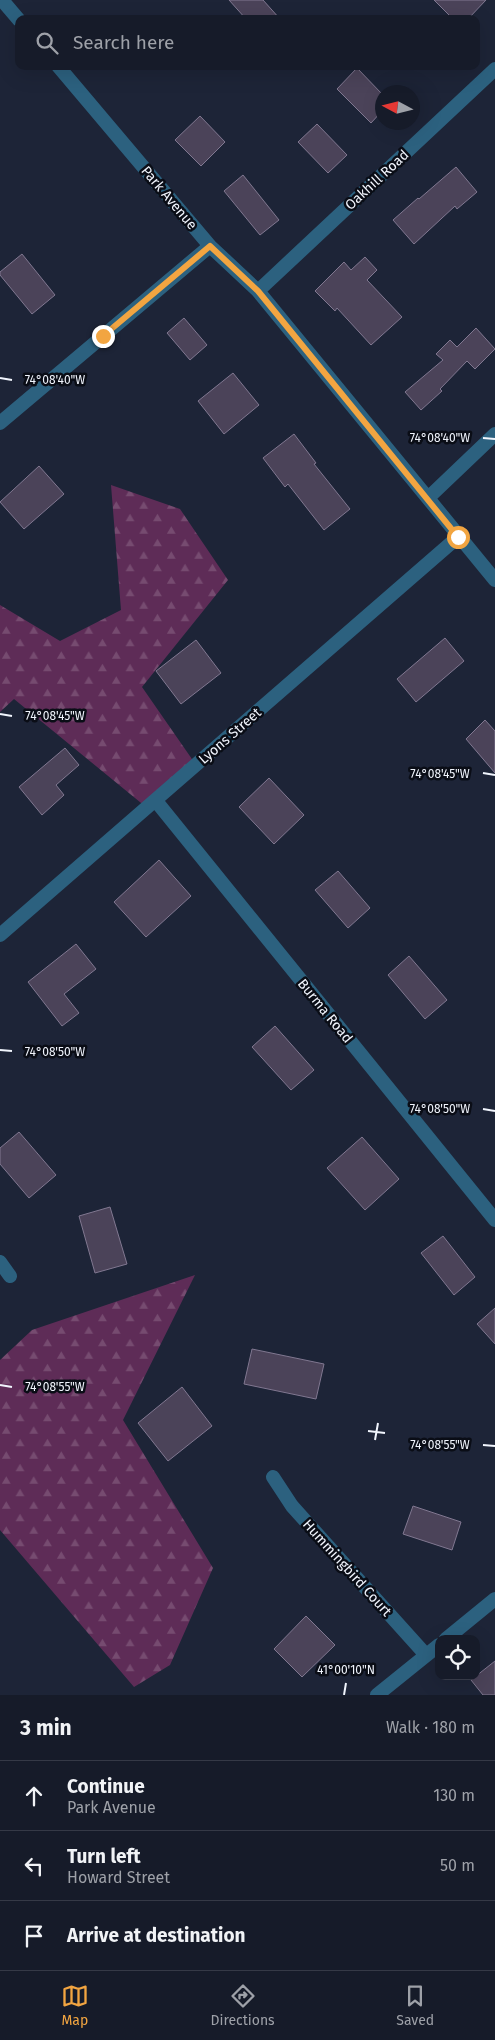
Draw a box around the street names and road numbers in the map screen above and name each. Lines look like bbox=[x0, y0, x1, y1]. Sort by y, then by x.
street label: Oakhill Road bbox=[342, 146, 412, 214]
street label: Park Avenue bbox=[138, 163, 200, 233]
street label: Lyons Street bbox=[195, 704, 266, 768]
street label: Burma Road bbox=[294, 975, 356, 1047]
street label: Hummingbird Court bbox=[299, 1516, 396, 1621]

